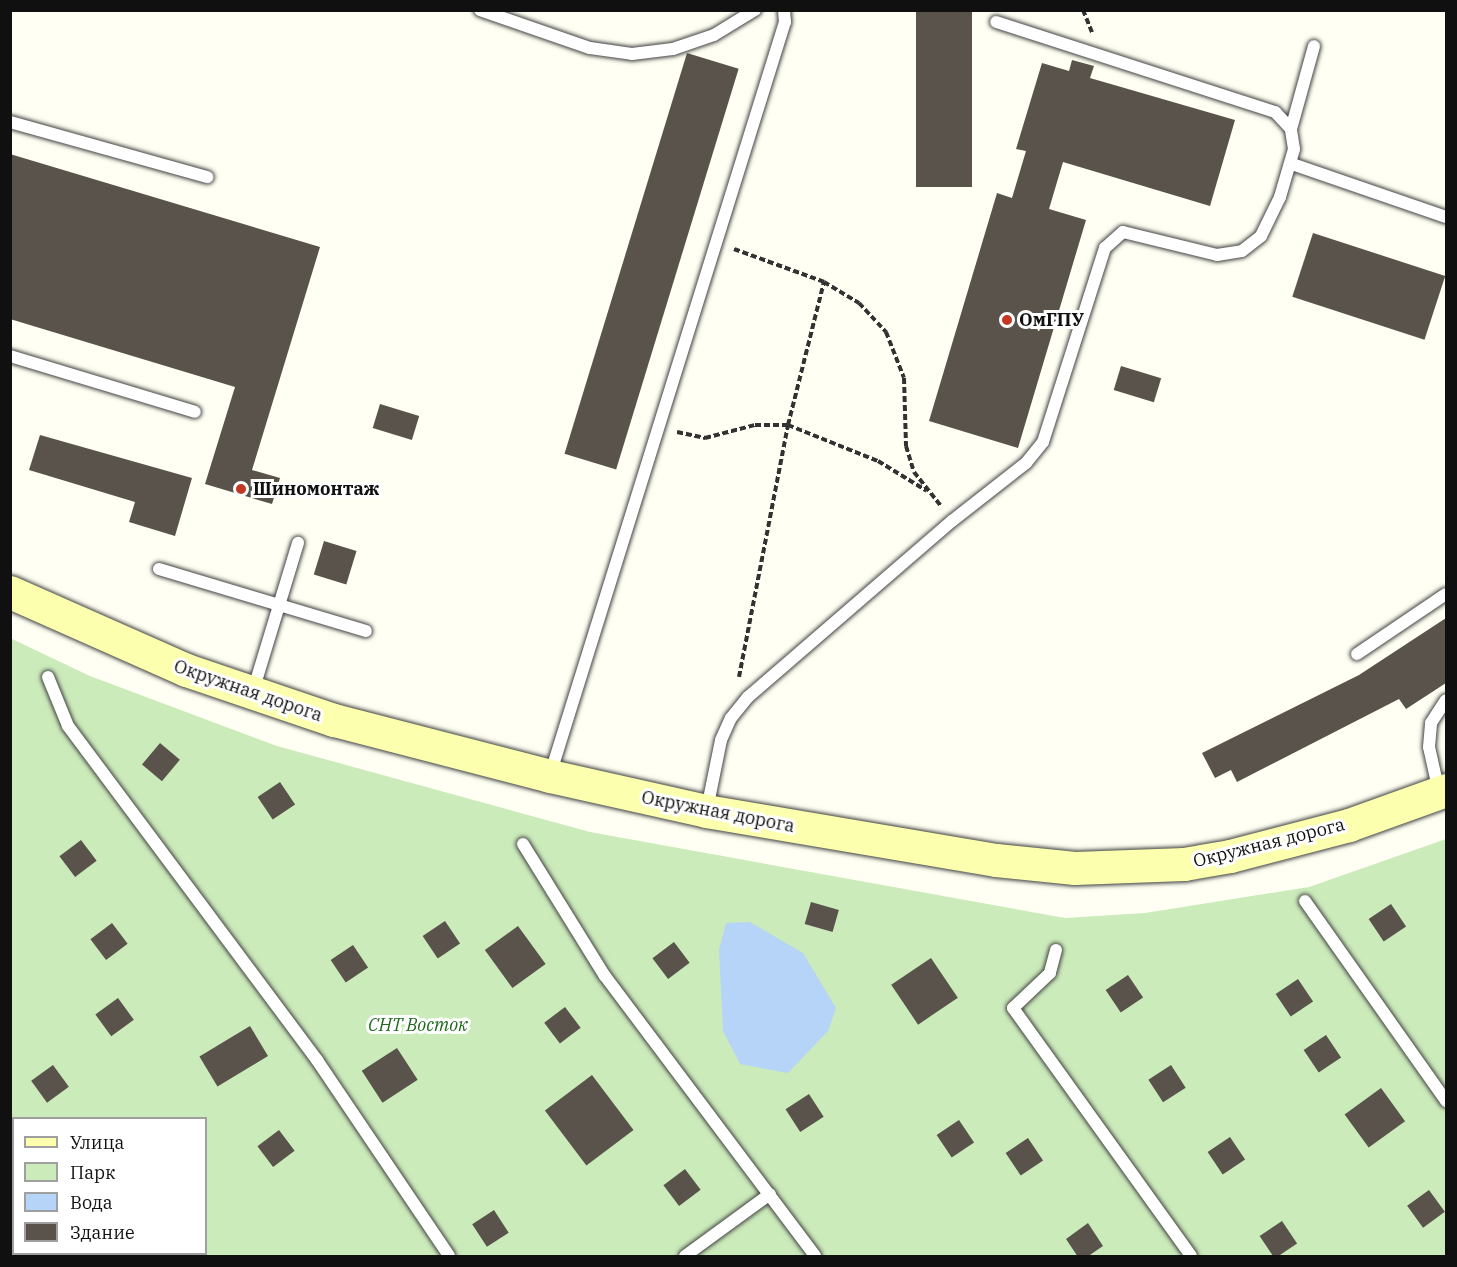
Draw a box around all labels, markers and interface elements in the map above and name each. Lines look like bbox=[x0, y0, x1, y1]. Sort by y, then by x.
place label: ОмГПУ bbox=[1019, 309, 1084, 331]
marker: ОмГПУ bbox=[1000, 313, 1014, 327]
place label: Шиномонтаж bbox=[253, 478, 379, 500]
marker: Шиномонтаж bbox=[234, 482, 248, 496]
street label: Окружная дорога bbox=[171, 655, 325, 727]
street label: Окружная дорога bbox=[640, 787, 796, 837]
street label: Окружная дорога bbox=[1191, 814, 1347, 872]
park label: СНТ Восток bbox=[368, 1014, 468, 1036]
legend bbox=[12, 1117, 207, 1255]
text: Улица bbox=[70, 1131, 124, 1154]
text: Парк bbox=[70, 1161, 116, 1184]
text: Вода bbox=[70, 1191, 113, 1214]
text: Здание bbox=[70, 1221, 135, 1244]

